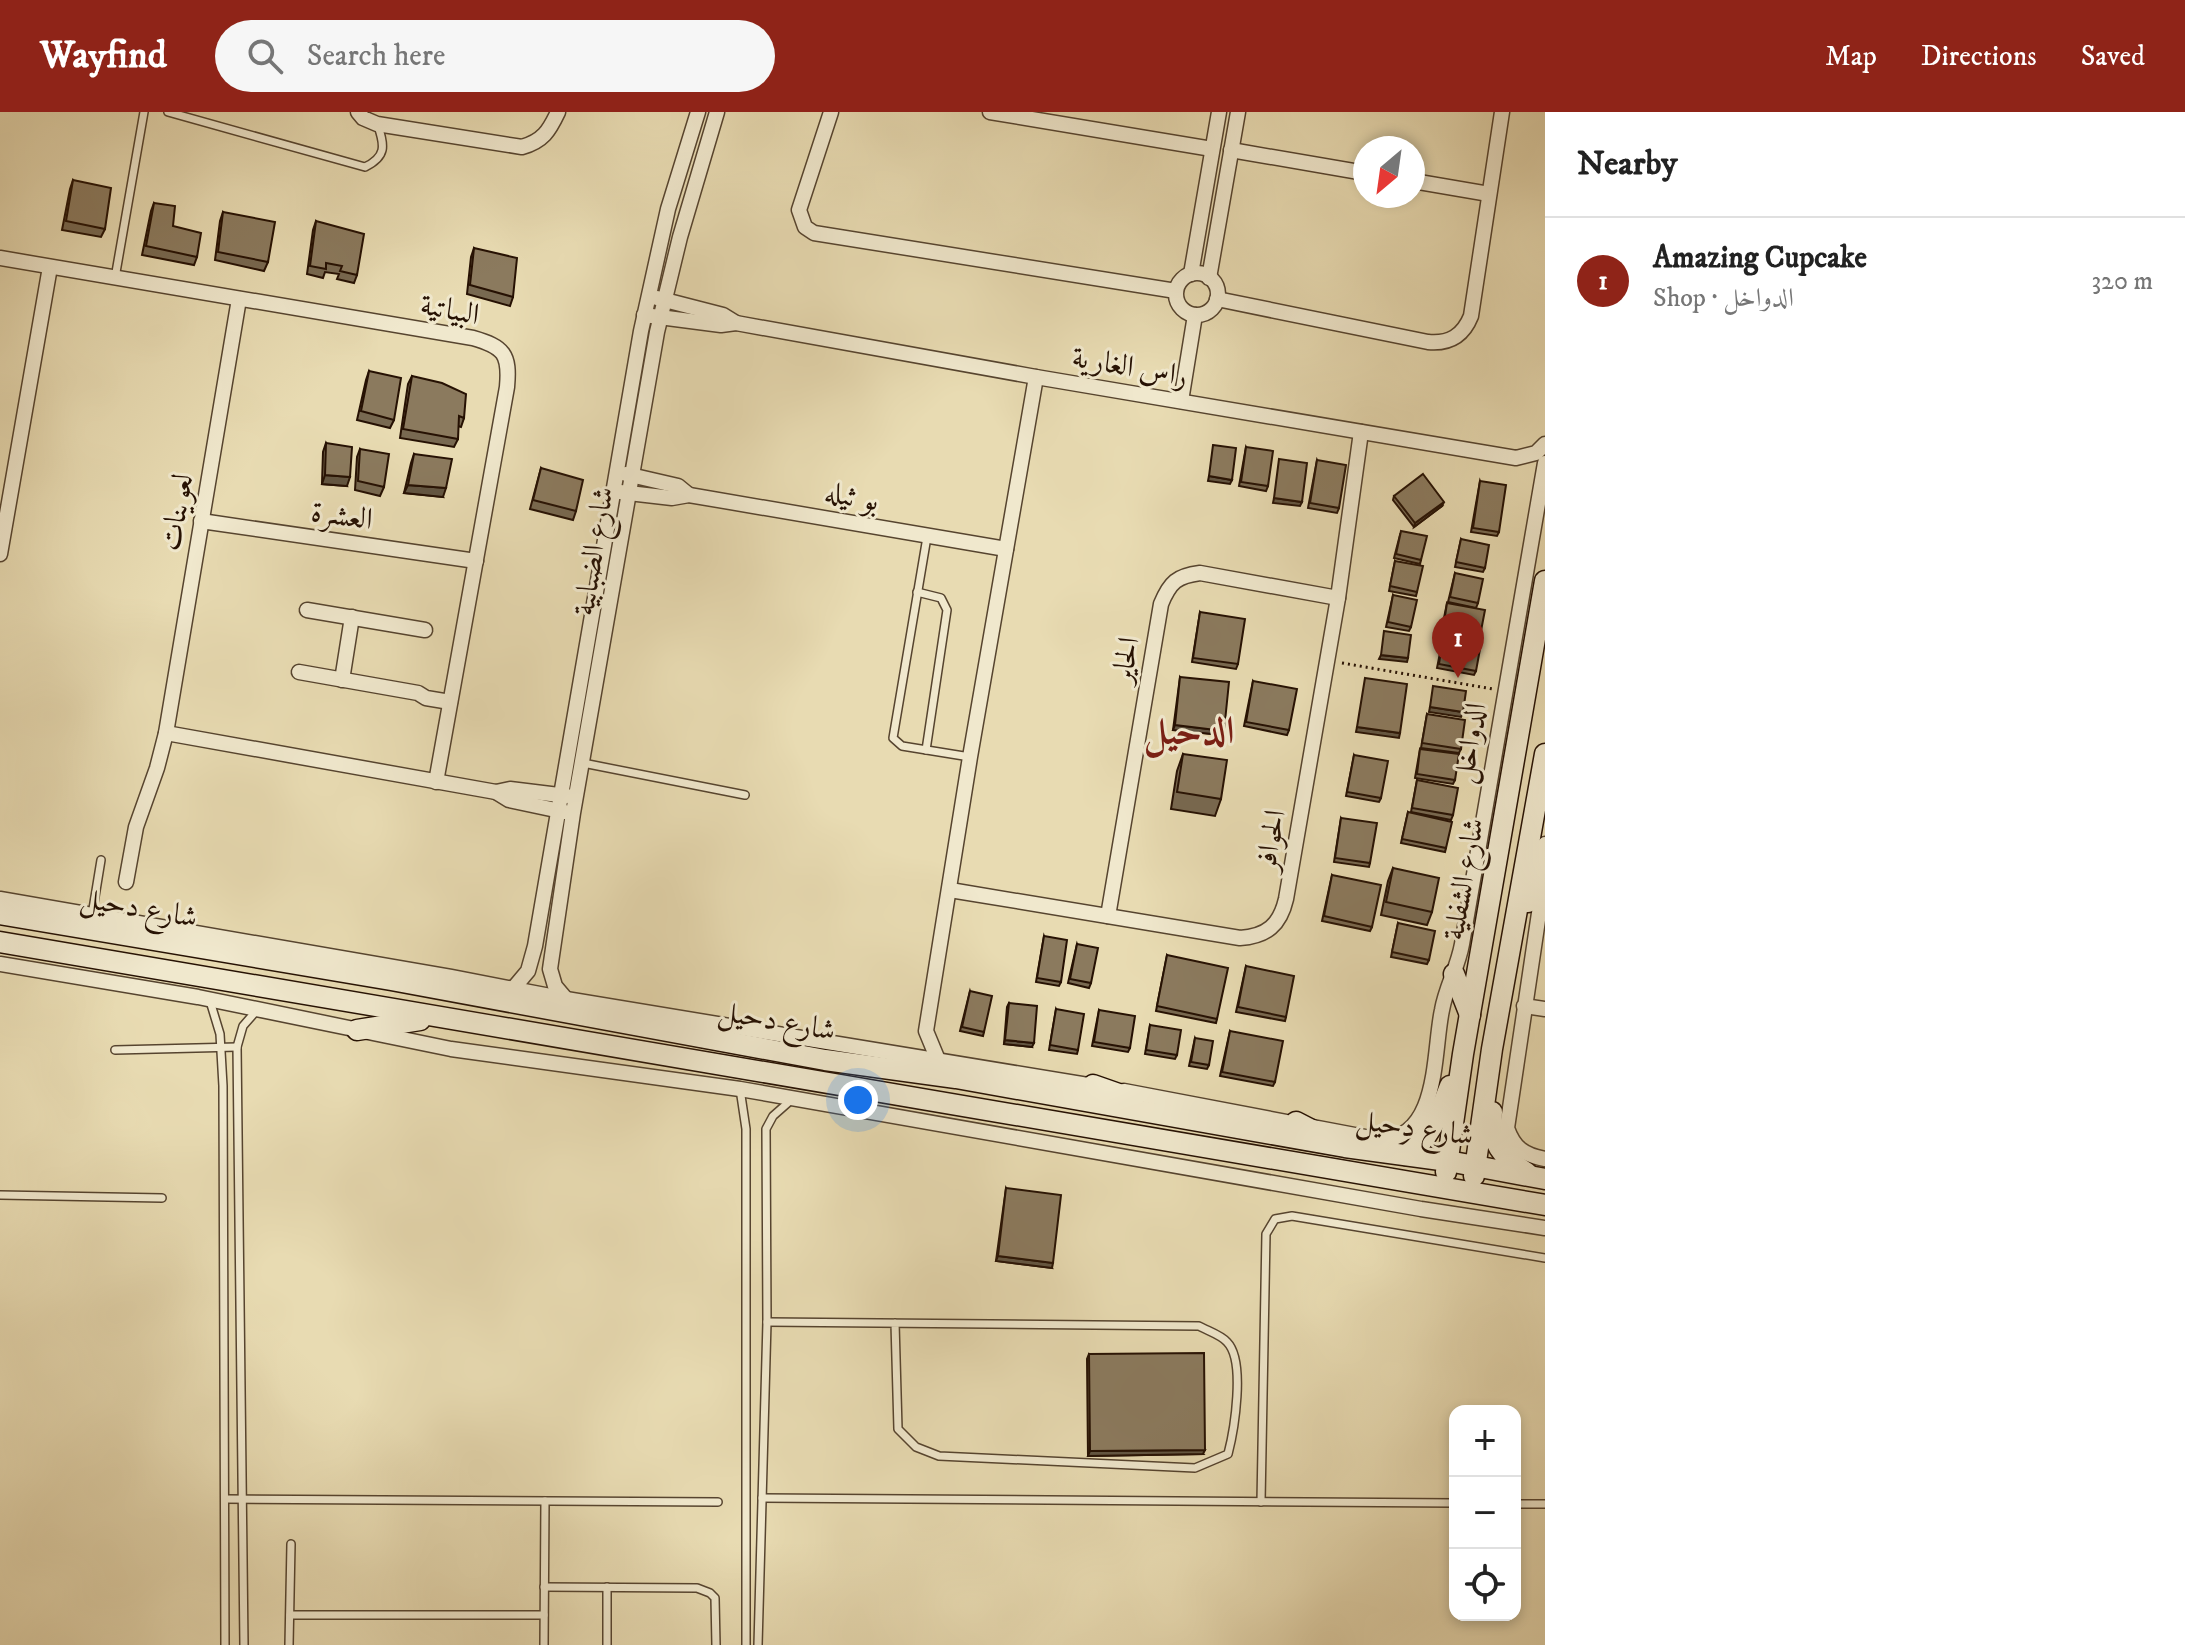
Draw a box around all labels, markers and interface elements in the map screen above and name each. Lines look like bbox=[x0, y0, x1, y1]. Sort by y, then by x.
search box bbox=[215, 20, 775, 92]
text: Wayfind bbox=[40, 32, 167, 80]
icon: search bbox=[243, 34, 287, 78]
text: Search here bbox=[307, 38, 445, 75]
text: Map bbox=[1825, 39, 1877, 74]
text: Directions bbox=[1921, 39, 2037, 74]
text: Saved bbox=[2081, 39, 2145, 74]
north arrow bbox=[1353, 136, 1425, 208]
text: Nearby bbox=[1577, 143, 1678, 185]
text: Amazing Cupcake bbox=[1653, 240, 1867, 277]
text: 1 bbox=[1598, 265, 1608, 298]
text: 320 m bbox=[2091, 265, 2153, 298]
text: Shop · الدواخل bbox=[1653, 282, 1794, 315]
street label: البياتية bbox=[417, 287, 482, 334]
street label: راس الغارية bbox=[1069, 339, 1191, 396]
street label: لعوينات bbox=[153, 471, 202, 554]
street label: بو ثيله bbox=[822, 475, 882, 520]
street label: شارع الضبابية bbox=[566, 484, 628, 619]
street label: العشرة bbox=[309, 494, 375, 539]
pin: 1 bbox=[1432, 612, 1484, 678]
street label: الحاير bbox=[1104, 634, 1149, 689]
street label: الدواخل bbox=[1445, 700, 1497, 787]
district label: الدحيل bbox=[1144, 708, 1234, 758]
street label: الحوافر bbox=[1247, 807, 1295, 877]
street label: شارع الشفلية bbox=[1436, 815, 1498, 944]
street label: شارع دحيل bbox=[76, 880, 200, 942]
street label: شارع دحيل bbox=[714, 993, 838, 1055]
your location bbox=[838, 1080, 878, 1120]
street label: شارع دحيل bbox=[1353, 1102, 1476, 1160]
map controls bbox=[1449, 1405, 1521, 1621]
button: + bbox=[1449, 1405, 1521, 1477]
button: − bbox=[1449, 1477, 1521, 1549]
button: locate bbox=[1449, 1549, 1521, 1621]

